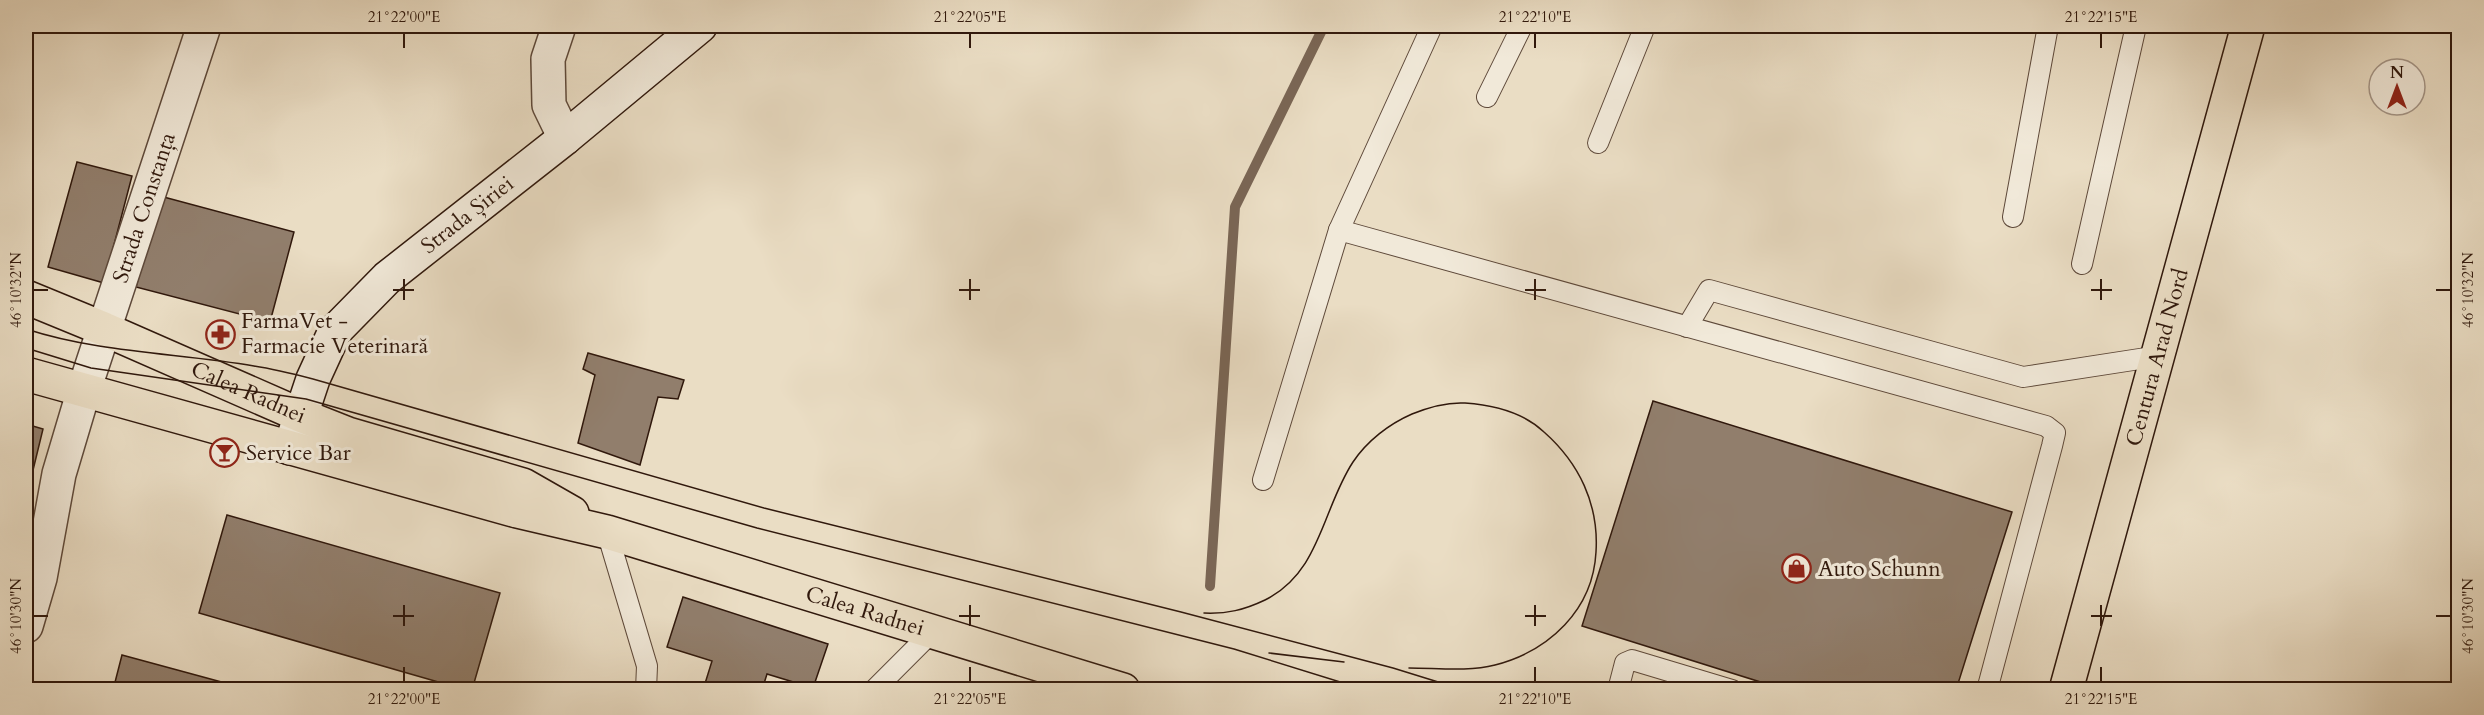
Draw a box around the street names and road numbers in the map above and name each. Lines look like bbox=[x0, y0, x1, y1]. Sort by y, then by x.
street label: Strada Constanța bbox=[105, 128, 183, 287]
street label: Strada Șiriei bbox=[415, 169, 520, 261]
street label: Centura Arad Nord bbox=[2119, 265, 2196, 450]
street label: Calea Radnei bbox=[186, 354, 310, 431]
street label: Calea Radnei bbox=[802, 579, 928, 643]

